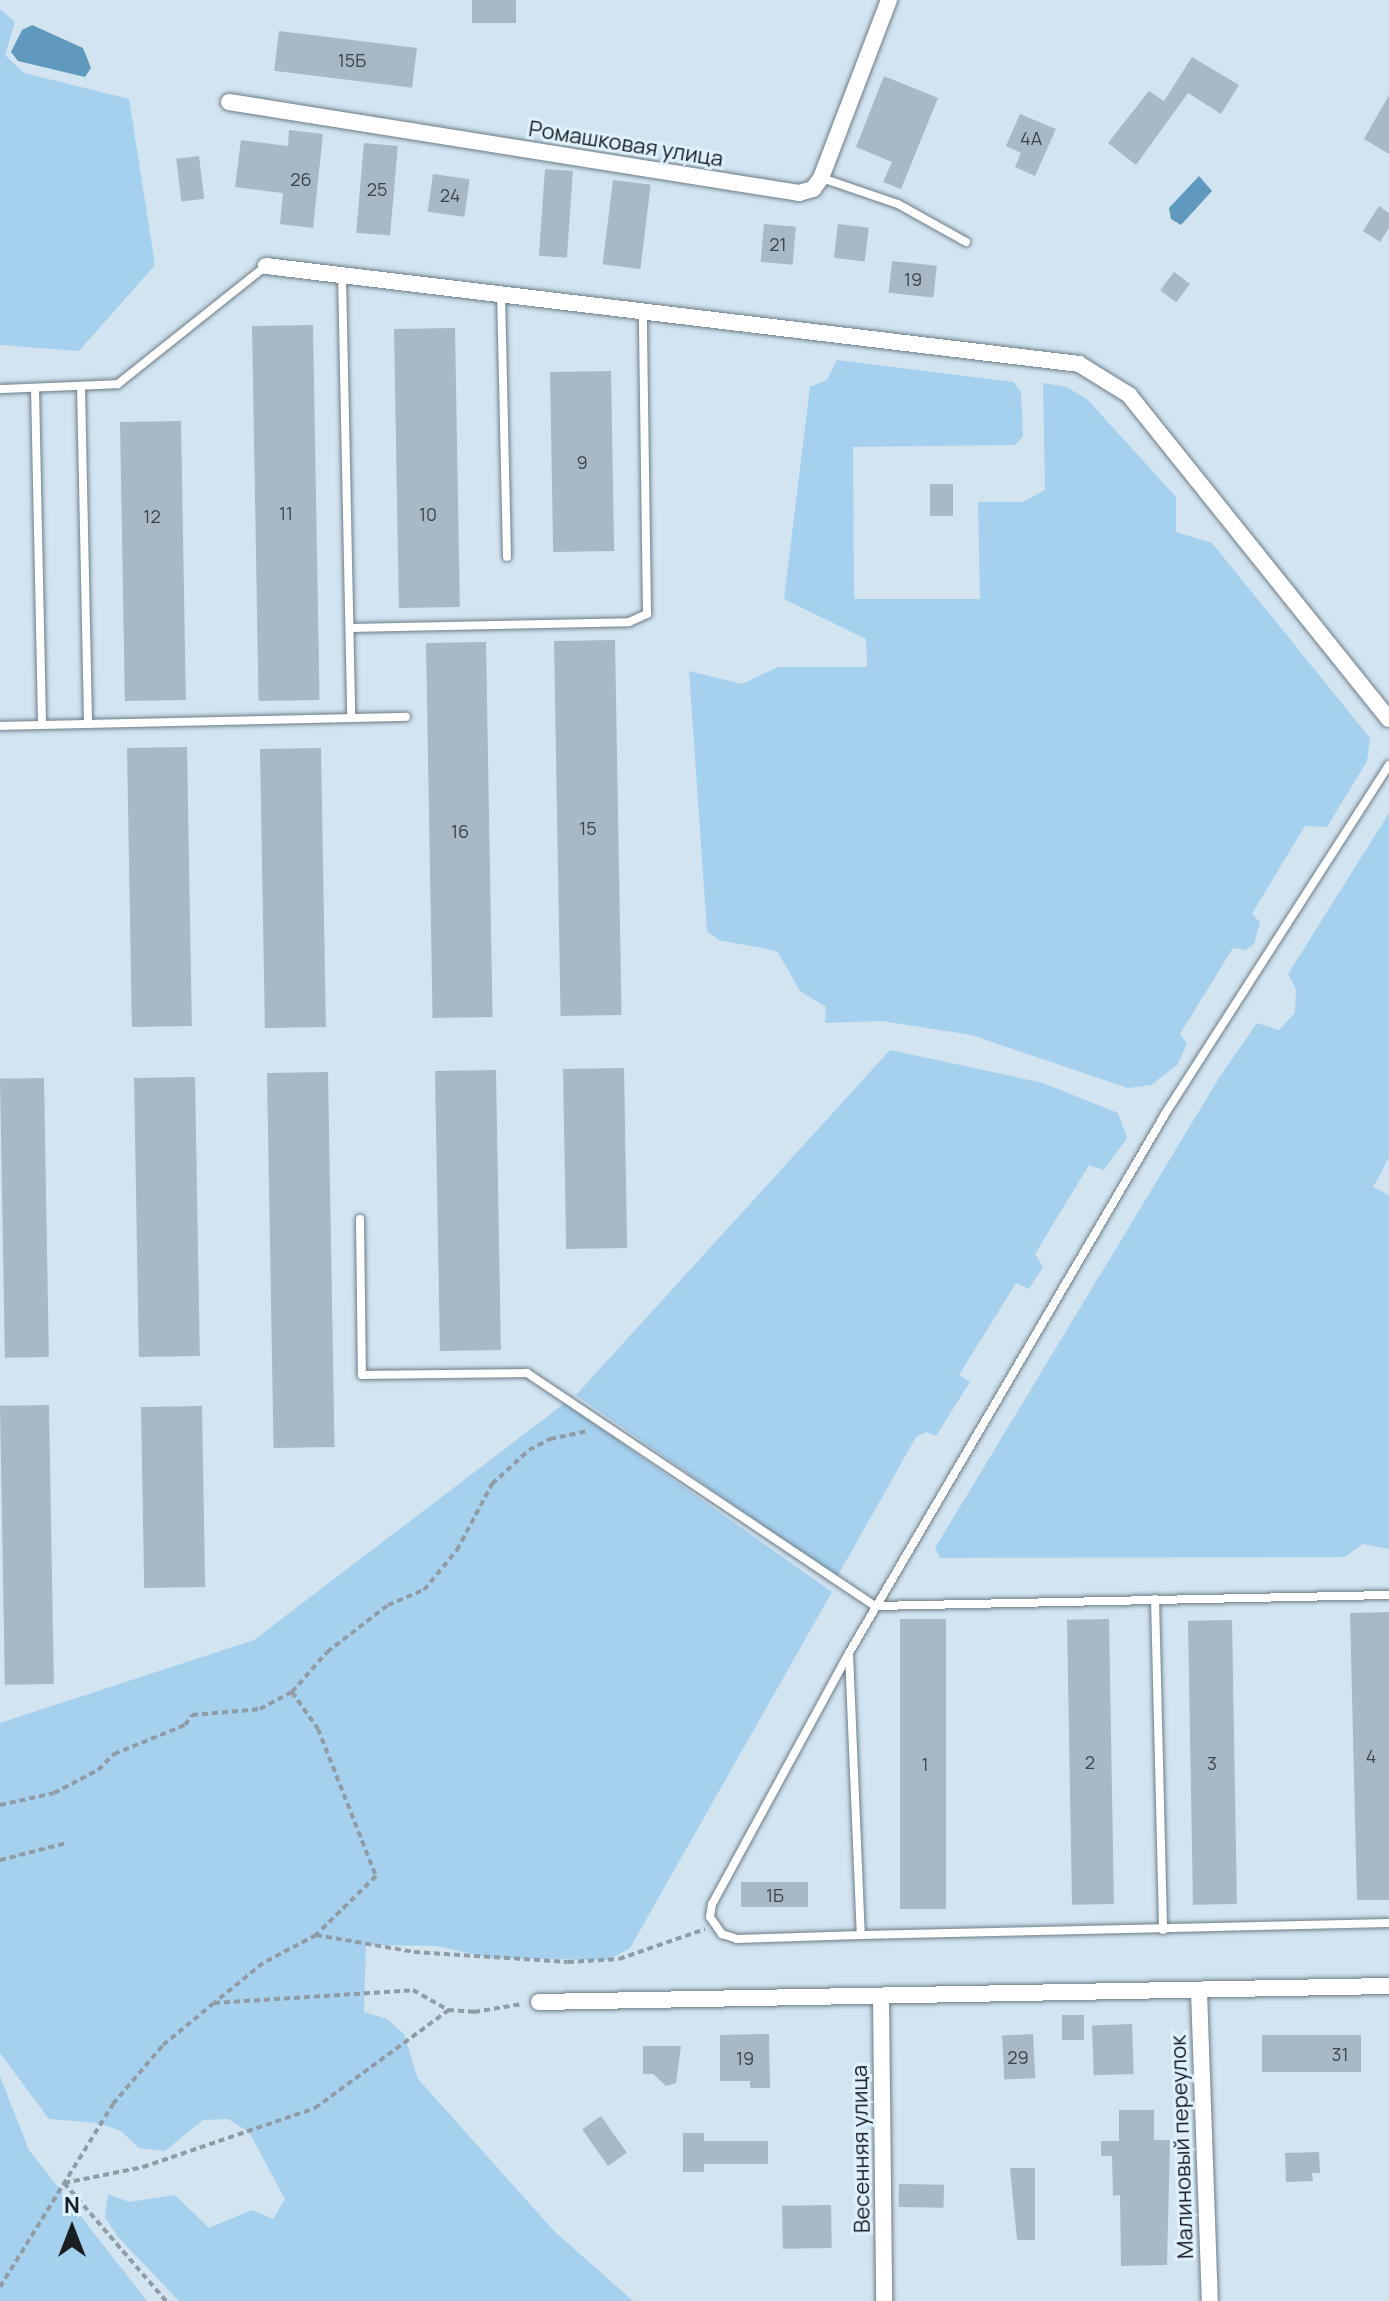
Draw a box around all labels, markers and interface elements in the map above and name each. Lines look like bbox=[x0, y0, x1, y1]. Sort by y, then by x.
house number: 15Б bbox=[338, 49, 366, 71]
street label: Ромашковая улица bbox=[527, 116, 725, 172]
house number: 4А bbox=[1020, 127, 1042, 149]
house number: 26 bbox=[290, 168, 312, 190]
house number: 25 bbox=[367, 178, 387, 200]
house number: 24 bbox=[440, 184, 460, 206]
house number: 21 bbox=[769, 233, 787, 255]
house number: 19 bbox=[904, 268, 922, 290]
house number: 9 bbox=[576, 451, 588, 473]
house number: 11 bbox=[279, 502, 293, 524]
house number: 10 bbox=[419, 503, 437, 525]
house number: 12 bbox=[143, 505, 161, 527]
house number: 15 bbox=[579, 817, 597, 839]
house number: 16 bbox=[451, 820, 469, 842]
house number: 4 bbox=[1366, 1745, 1376, 1767]
house number: 2 bbox=[1085, 1751, 1095, 1773]
house number: 3 bbox=[1207, 1752, 1217, 1774]
house number: 1 bbox=[921, 1753, 929, 1775]
house number: 1Б bbox=[766, 1884, 784, 1906]
street label: Малиновый переулок bbox=[1165, 2035, 1199, 2259]
house number: 31 bbox=[1332, 2043, 1348, 2065]
house number: 29 bbox=[1007, 2046, 1029, 2068]
house number: 19 bbox=[736, 2047, 754, 2069]
street label: Весенняя улица bbox=[846, 2065, 876, 2233]
north arrow bbox=[32, 2189, 112, 2269]
text: N bbox=[64, 2190, 80, 2220]

